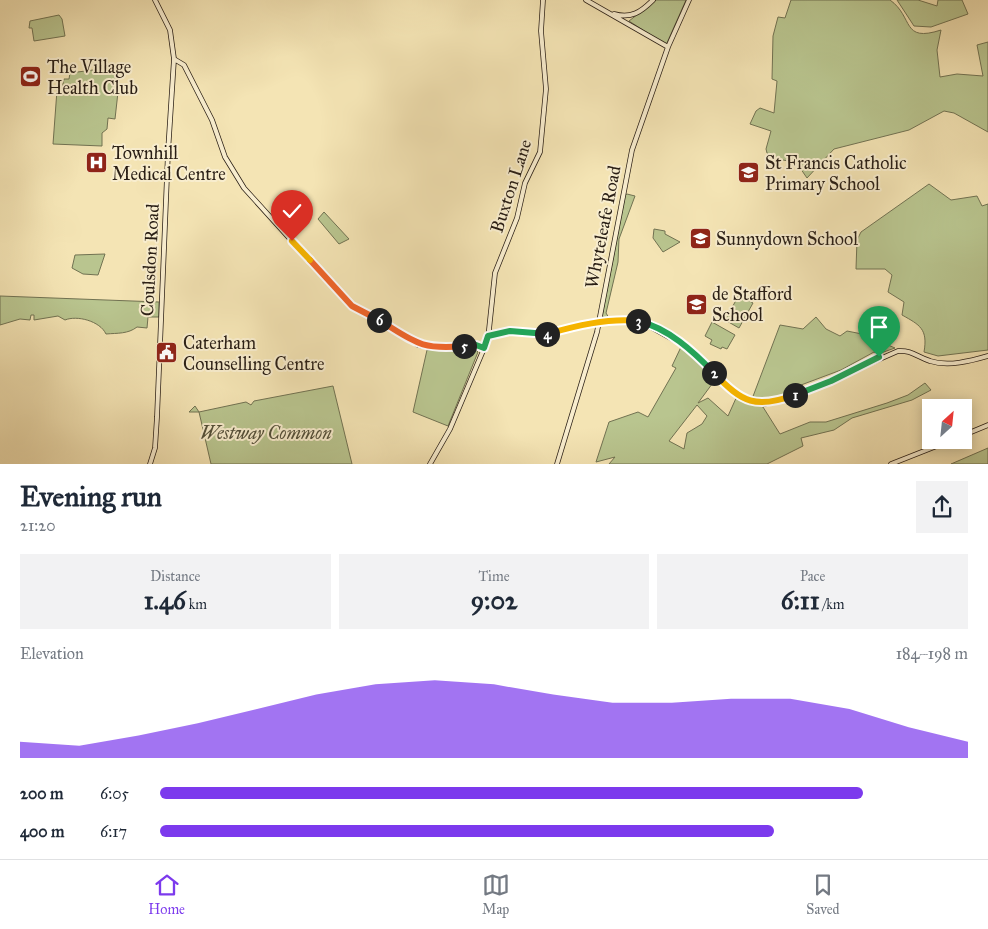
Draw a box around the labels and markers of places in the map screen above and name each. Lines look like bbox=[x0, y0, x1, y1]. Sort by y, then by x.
place label: The Village Health Club bbox=[47, 56, 138, 99]
sports icon: The Village Health Club bbox=[19, 65, 43, 89]
place label: Townhill Medical Centre bbox=[112, 142, 226, 185]
hospital icon: Townhill Medical Centre bbox=[84, 151, 108, 175]
place label: St Francis Catholic Primary School bbox=[765, 152, 907, 195]
school or university icon: St Francis Catholic Primary School bbox=[737, 161, 761, 185]
pin bbox=[271, 190, 313, 241]
school or university icon: Sunnydown School bbox=[688, 227, 712, 251]
place label: Sunnydown School bbox=[716, 228, 858, 250]
place label: de Stafford School bbox=[712, 283, 792, 326]
school or university icon: de Stafford School bbox=[684, 292, 708, 316]
pin bbox=[858, 306, 900, 357]
pin: 6 bbox=[366, 308, 392, 332]
pin: 3 bbox=[626, 308, 650, 334]
pin: 4 bbox=[534, 322, 560, 346]
place label: Caterham Counselling Centre bbox=[183, 332, 325, 376]
pin: 5 bbox=[452, 334, 476, 358]
public building icon: Caterham Counselling Centre bbox=[155, 341, 179, 365]
pin: 2 bbox=[702, 360, 726, 386]
pin: 1 bbox=[782, 382, 808, 408]

